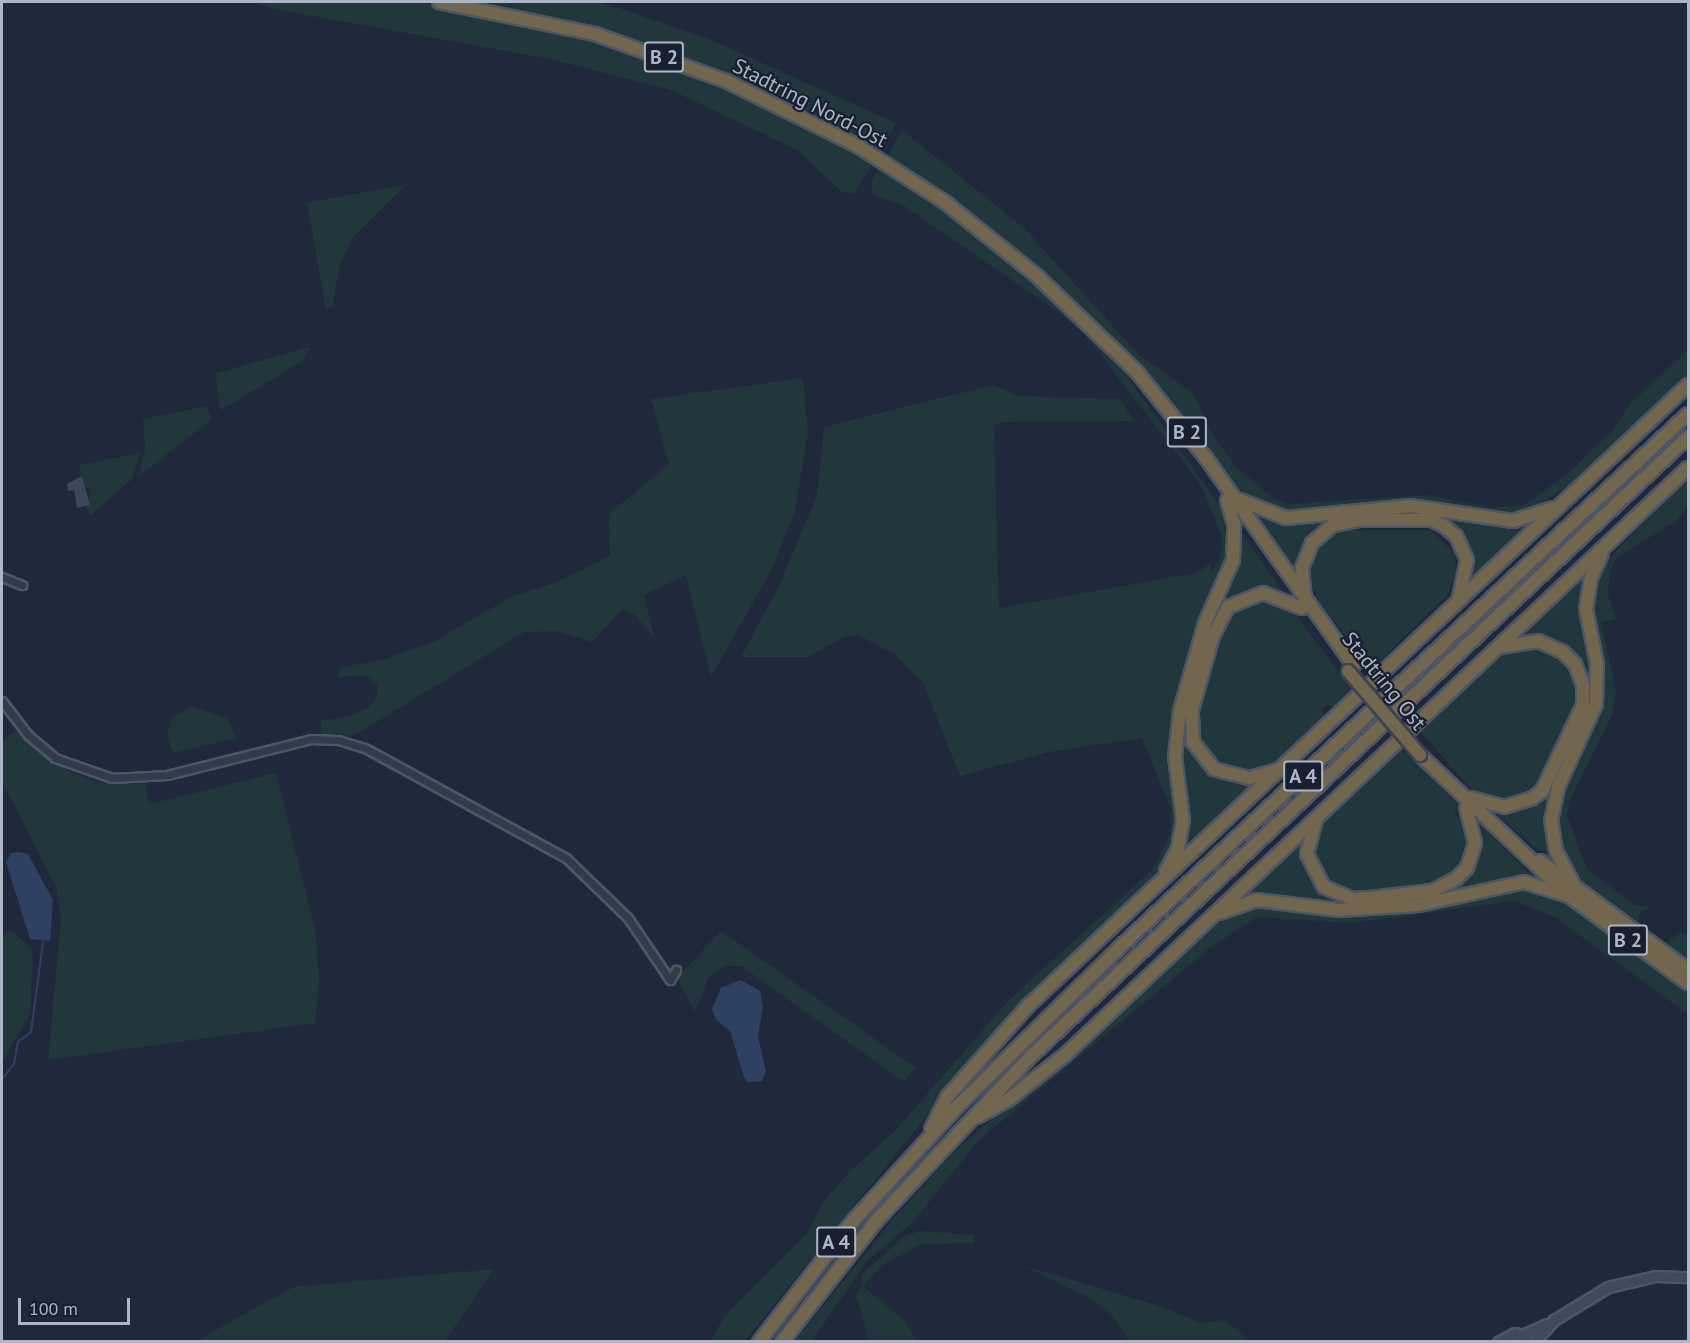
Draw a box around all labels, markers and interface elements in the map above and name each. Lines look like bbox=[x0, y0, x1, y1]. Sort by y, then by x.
road number: B 2 bbox=[643, 40, 685, 74]
street label: Stadtring Nord-Ost bbox=[729, 53, 891, 153]
road number: B 2 bbox=[1166, 415, 1208, 449]
street label: Stadtring Ost bbox=[1337, 627, 1431, 735]
road number: A 4 bbox=[1282, 759, 1324, 793]
road number: B 2 bbox=[1607, 923, 1649, 957]
road number: A 4 bbox=[815, 1225, 857, 1259]
scale bar bbox=[21, 1286, 134, 1324]
text: 100 m bbox=[29, 1297, 78, 1320]

